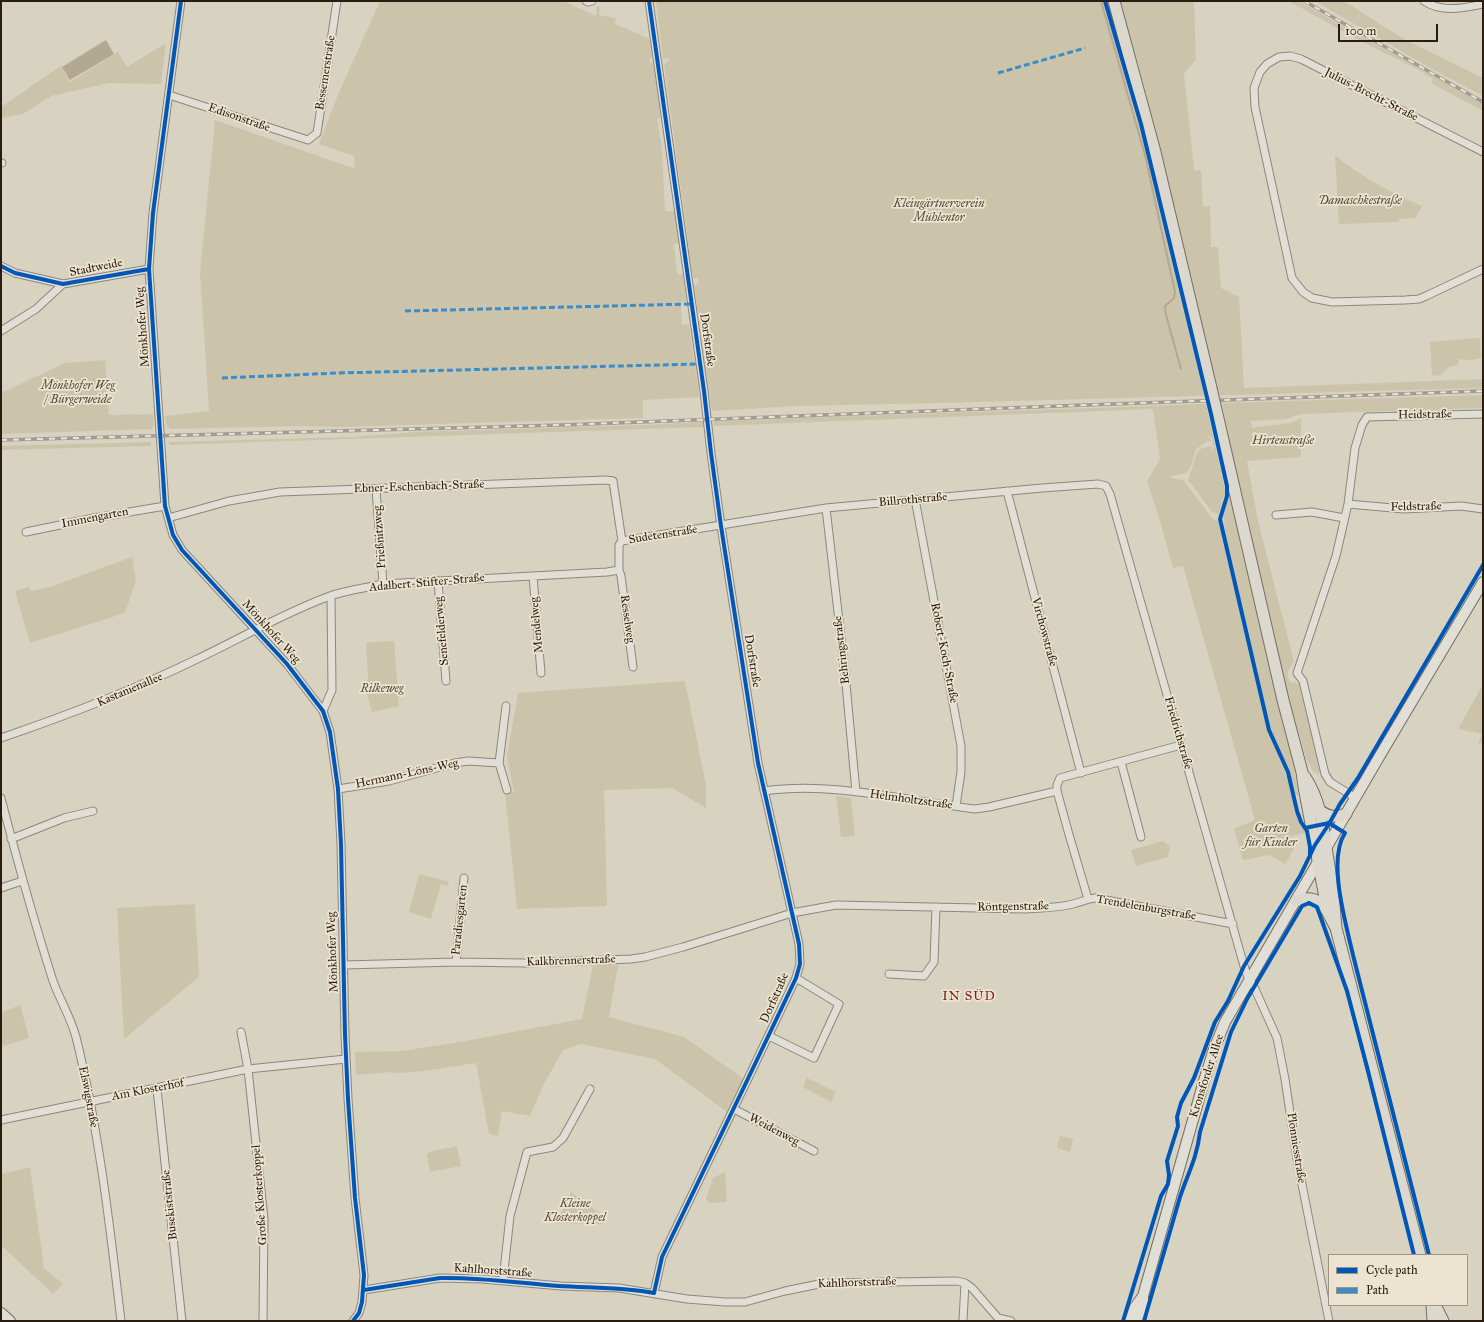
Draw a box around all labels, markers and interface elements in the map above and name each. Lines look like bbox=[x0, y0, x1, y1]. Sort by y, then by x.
scale bar bbox=[1340, 16, 1440, 42]
text: 100 m bbox=[1345, 24, 1376, 38]
street label: Bessemerstraße bbox=[313, 35, 339, 111]
street label: Julius-Brecht-Straße bbox=[1322, 65, 1420, 125]
street label: Edisonstraße bbox=[206, 101, 272, 135]
park label: Damaschkestraße bbox=[1318, 194, 1402, 208]
park label: Kleingärtnerverein Mühlentor bbox=[894, 197, 984, 225]
street label: Stadtweide bbox=[68, 256, 124, 280]
street label: Mönkhofer Weg bbox=[133, 286, 153, 368]
street label: Dorfstraße bbox=[696, 312, 718, 368]
park label: Mönkhofer Weg / Bürgerweide bbox=[41, 379, 115, 407]
street label: Heidstraße bbox=[1398, 407, 1452, 423]
park label: Hirtenstraße bbox=[1252, 434, 1314, 448]
street label: Ebner-Eschenbach-Straße bbox=[353, 478, 485, 496]
street label: Billrothstraße bbox=[878, 490, 948, 510]
street label: Feldstraße bbox=[1390, 499, 1442, 515]
street label: Immengarten bbox=[60, 504, 130, 532]
street label: Prießnitzweg bbox=[371, 505, 389, 569]
street label: Sudetenstraße bbox=[628, 522, 698, 548]
street label: Adalbert-Stifter-Straße bbox=[369, 571, 485, 595]
street label: Resselweg bbox=[616, 594, 638, 644]
street label: Senefelderweg bbox=[432, 596, 452, 666]
street label: Mendelweg bbox=[527, 596, 547, 654]
street label: Virchowstraße bbox=[1028, 596, 1060, 668]
street label: Mönkhofer Weg bbox=[239, 597, 303, 667]
street label: Robert-Koch-Straße bbox=[927, 602, 961, 704]
street label: Behringstraße bbox=[831, 615, 853, 685]
street label: Dorfstraße bbox=[741, 633, 763, 689]
street label: Kastanienallee bbox=[95, 670, 165, 710]
park label: Rilkeweg bbox=[361, 682, 403, 696]
street label: Friedrichstraße bbox=[1161, 695, 1195, 771]
street label: Hermann-Löns-Weg bbox=[354, 756, 460, 792]
street label: Helmholtzstraße bbox=[869, 787, 953, 813]
park label: Garten für Kinder bbox=[1245, 822, 1297, 850]
street label: Paradiesgarten bbox=[449, 884, 471, 956]
street label: Trendelenburgstraße bbox=[1095, 892, 1197, 924]
street label: Röntgenstraße bbox=[977, 899, 1049, 915]
street label: Mönkhofer Weg bbox=[324, 911, 342, 993]
street label: Kalkbrennerstraße bbox=[526, 952, 616, 970]
street label: Dorfstraße bbox=[758, 971, 792, 1025]
district label: IN SÜD bbox=[942, 989, 996, 1005]
street label: Kronsforder Allee bbox=[1187, 1032, 1227, 1120]
street label: Elswigstraße bbox=[75, 1065, 101, 1129]
street label: Am Klosterhof bbox=[111, 1076, 185, 1104]
street label: Weidenweg bbox=[746, 1111, 802, 1149]
street label: Plönniesstraße bbox=[1283, 1112, 1309, 1184]
street label: Große Klosterkoppel bbox=[249, 1144, 271, 1246]
street label: Busekiststraße bbox=[159, 1169, 181, 1241]
park label: Kleine Klosterkoppel bbox=[544, 1197, 606, 1225]
legend bbox=[1328, 1254, 1468, 1306]
street label: Kahlhorststraße bbox=[453, 1261, 533, 1281]
text: Cycle path bbox=[1366, 1263, 1418, 1277]
street label: Kahlhorststraße bbox=[817, 1274, 897, 1292]
text: Path bbox=[1366, 1283, 1389, 1297]

